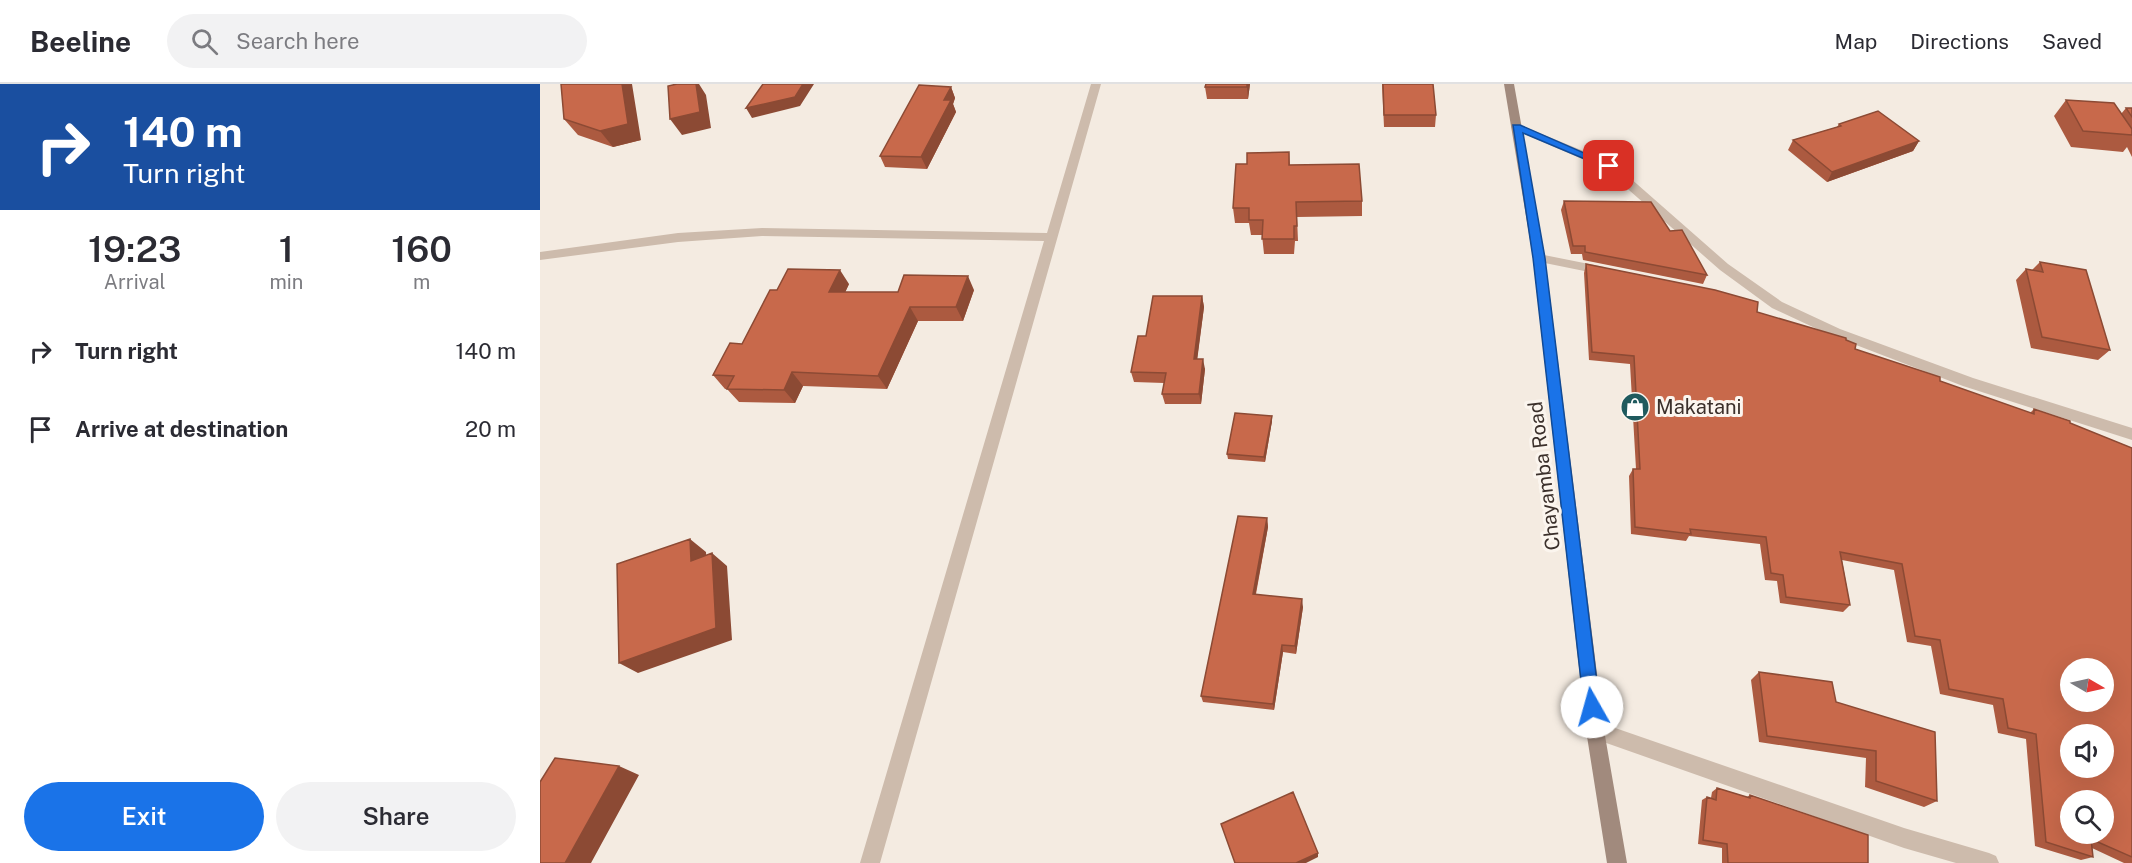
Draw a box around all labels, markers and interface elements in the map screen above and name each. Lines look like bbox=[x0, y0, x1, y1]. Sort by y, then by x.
search box bbox=[167, 14, 587, 68]
text: Beeline bbox=[30, 25, 131, 58]
icon: search bbox=[188, 25, 221, 58]
text: Search here bbox=[236, 28, 360, 54]
text: Map bbox=[1835, 29, 1877, 54]
text: Directions bbox=[1910, 29, 2009, 54]
text: Saved bbox=[2042, 29, 2102, 54]
text: 140 m bbox=[123, 107, 243, 156]
icon: right bbox=[24, 108, 102, 186]
pin bbox=[1583, 140, 1634, 191]
icon: arrive bbox=[1592, 149, 1625, 182]
text: Turn right bbox=[123, 157, 246, 189]
text: 19:23 bbox=[88, 228, 181, 270]
text: 1 bbox=[279, 228, 294, 270]
text: 160 bbox=[391, 228, 452, 270]
text: Arrival bbox=[104, 270, 166, 294]
text: min bbox=[269, 270, 303, 294]
text: m bbox=[413, 270, 430, 294]
icon: right bbox=[24, 335, 57, 368]
text: Turn right bbox=[75, 338, 178, 364]
text: 140 m bbox=[455, 338, 516, 364]
shop icon: Makatani bbox=[1619, 391, 1651, 423]
place label: Makatani bbox=[1656, 395, 1742, 419]
street label: Chayamba Road bbox=[1523, 400, 1565, 552]
icon: arrive bbox=[24, 413, 57, 446]
text: Arrive at destination bbox=[75, 416, 288, 442]
text: 20 m bbox=[465, 416, 516, 442]
north arrow bbox=[2060, 658, 2114, 712]
map controls bbox=[2060, 658, 2114, 844]
position arrow bbox=[1560, 675, 1624, 739]
button: sound bbox=[2060, 724, 2114, 778]
button: Exit bbox=[24, 782, 264, 851]
button: Share bbox=[276, 782, 516, 851]
button: search bbox=[2060, 790, 2114, 844]

